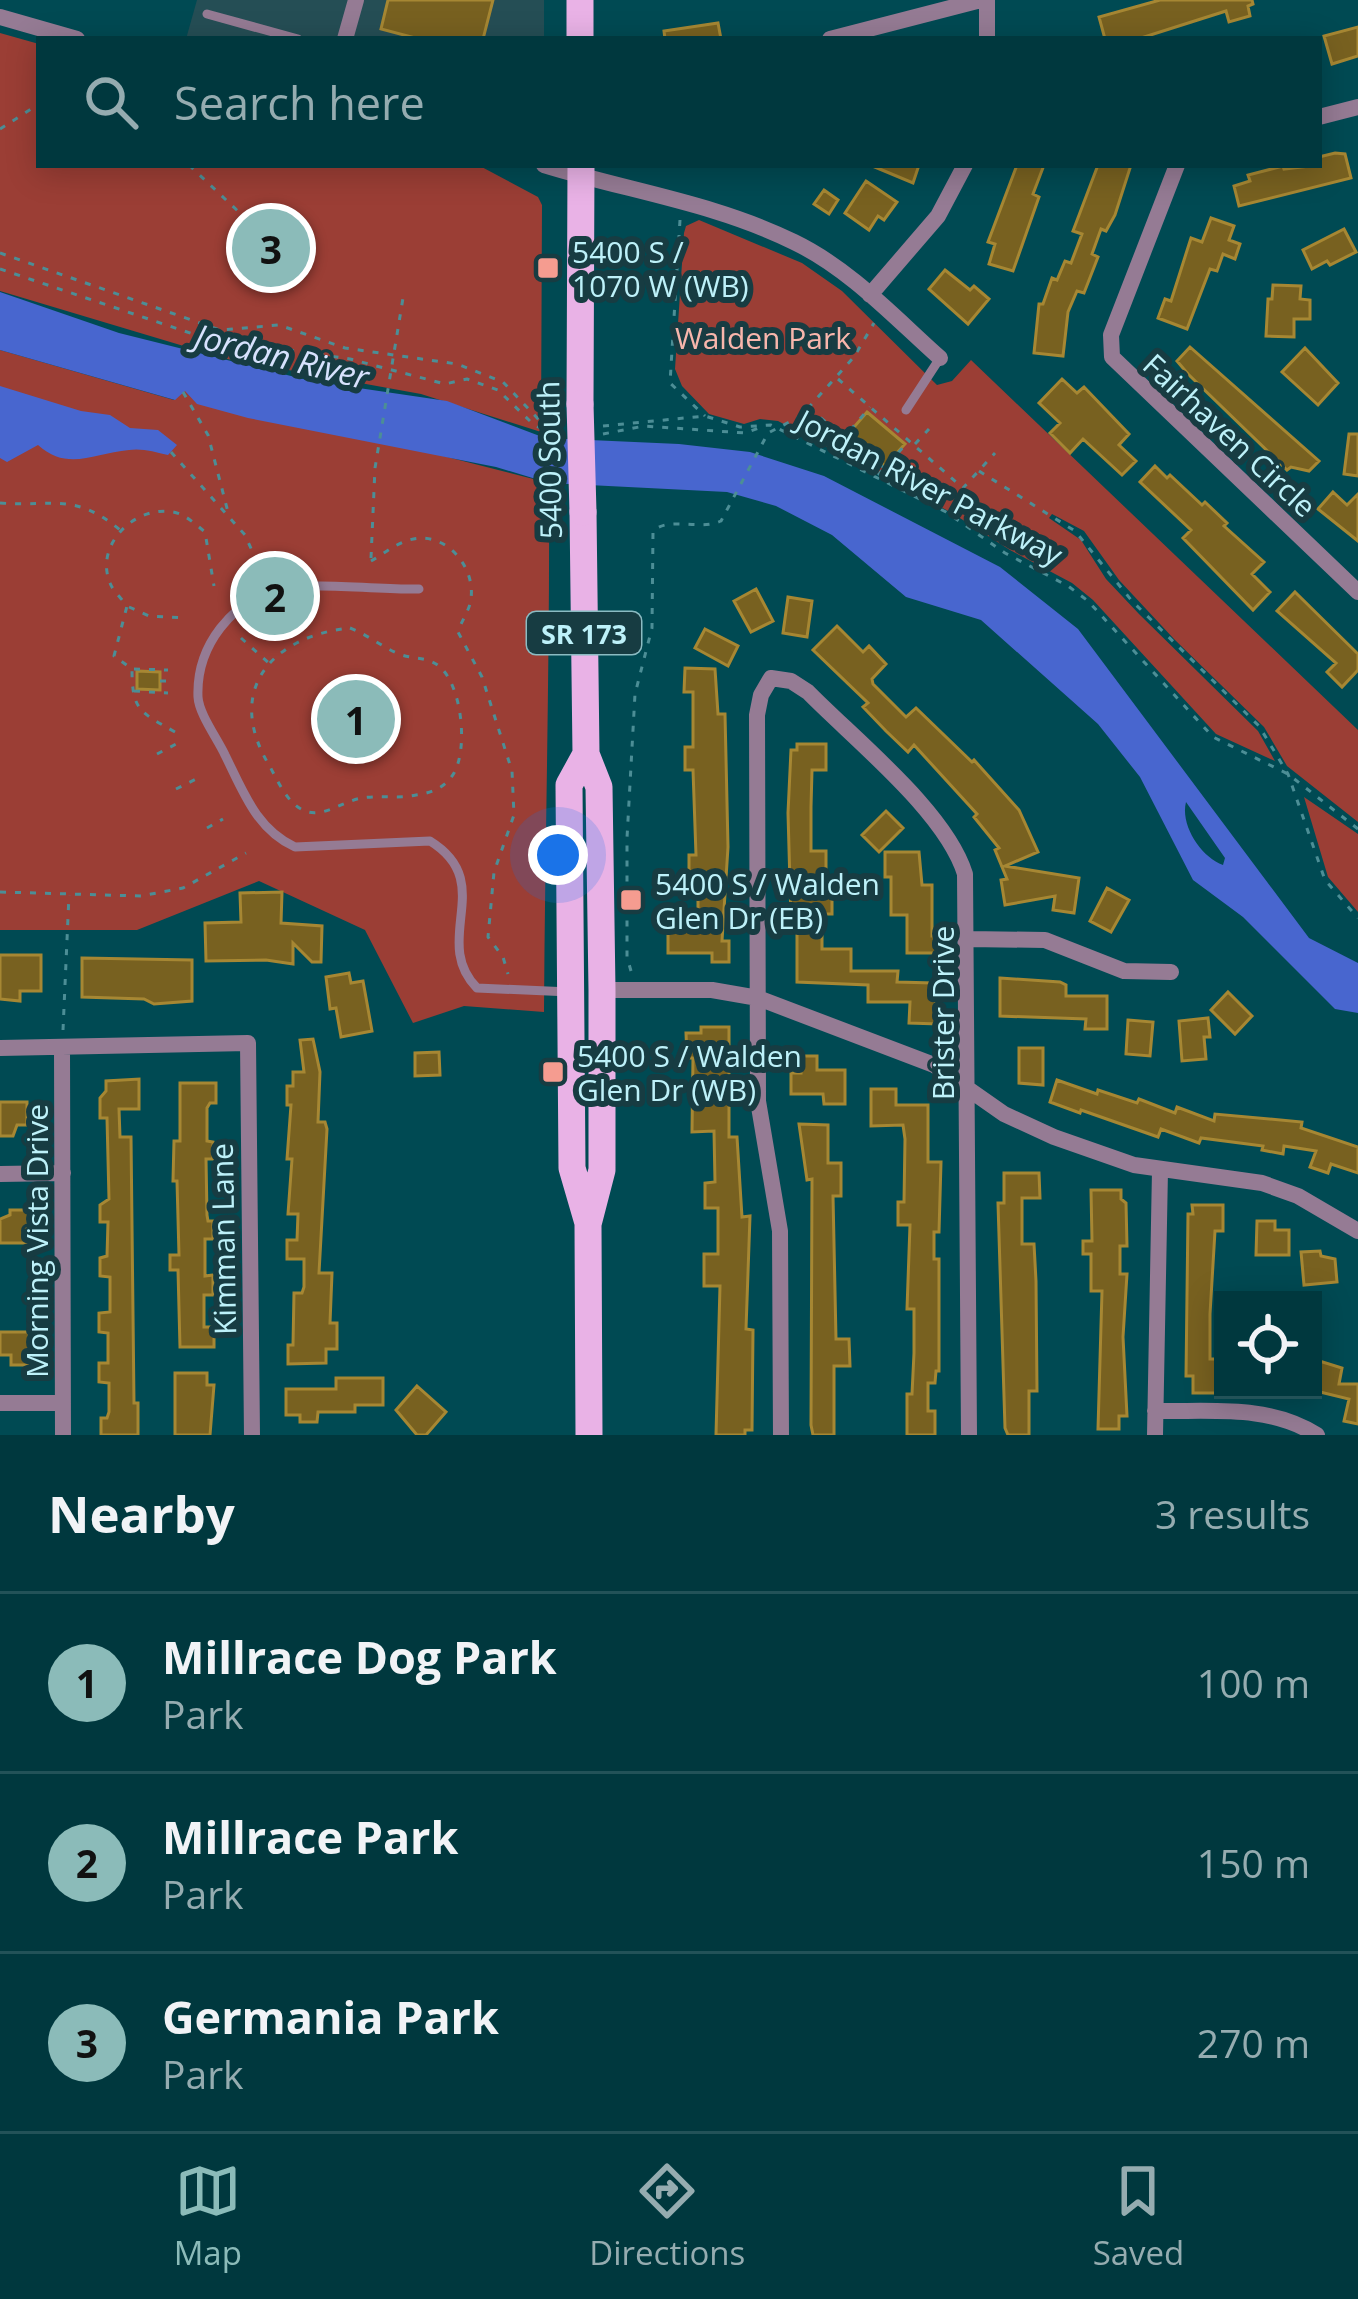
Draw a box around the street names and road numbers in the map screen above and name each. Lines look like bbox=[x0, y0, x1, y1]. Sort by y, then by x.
street label: Fairhaven Circle bbox=[1135, 344, 1325, 526]
street label: 5400 South bbox=[527, 380, 571, 540]
street label: Jordan River Parkway bbox=[787, 398, 1071, 575]
road number: SR 173 bbox=[527, 612, 641, 654]
street label: Brister Drive bbox=[922, 926, 963, 1100]
street label: Morning Vista Drive bbox=[16, 1104, 57, 1378]
street label: Kimman Lane bbox=[201, 1143, 245, 1335]

